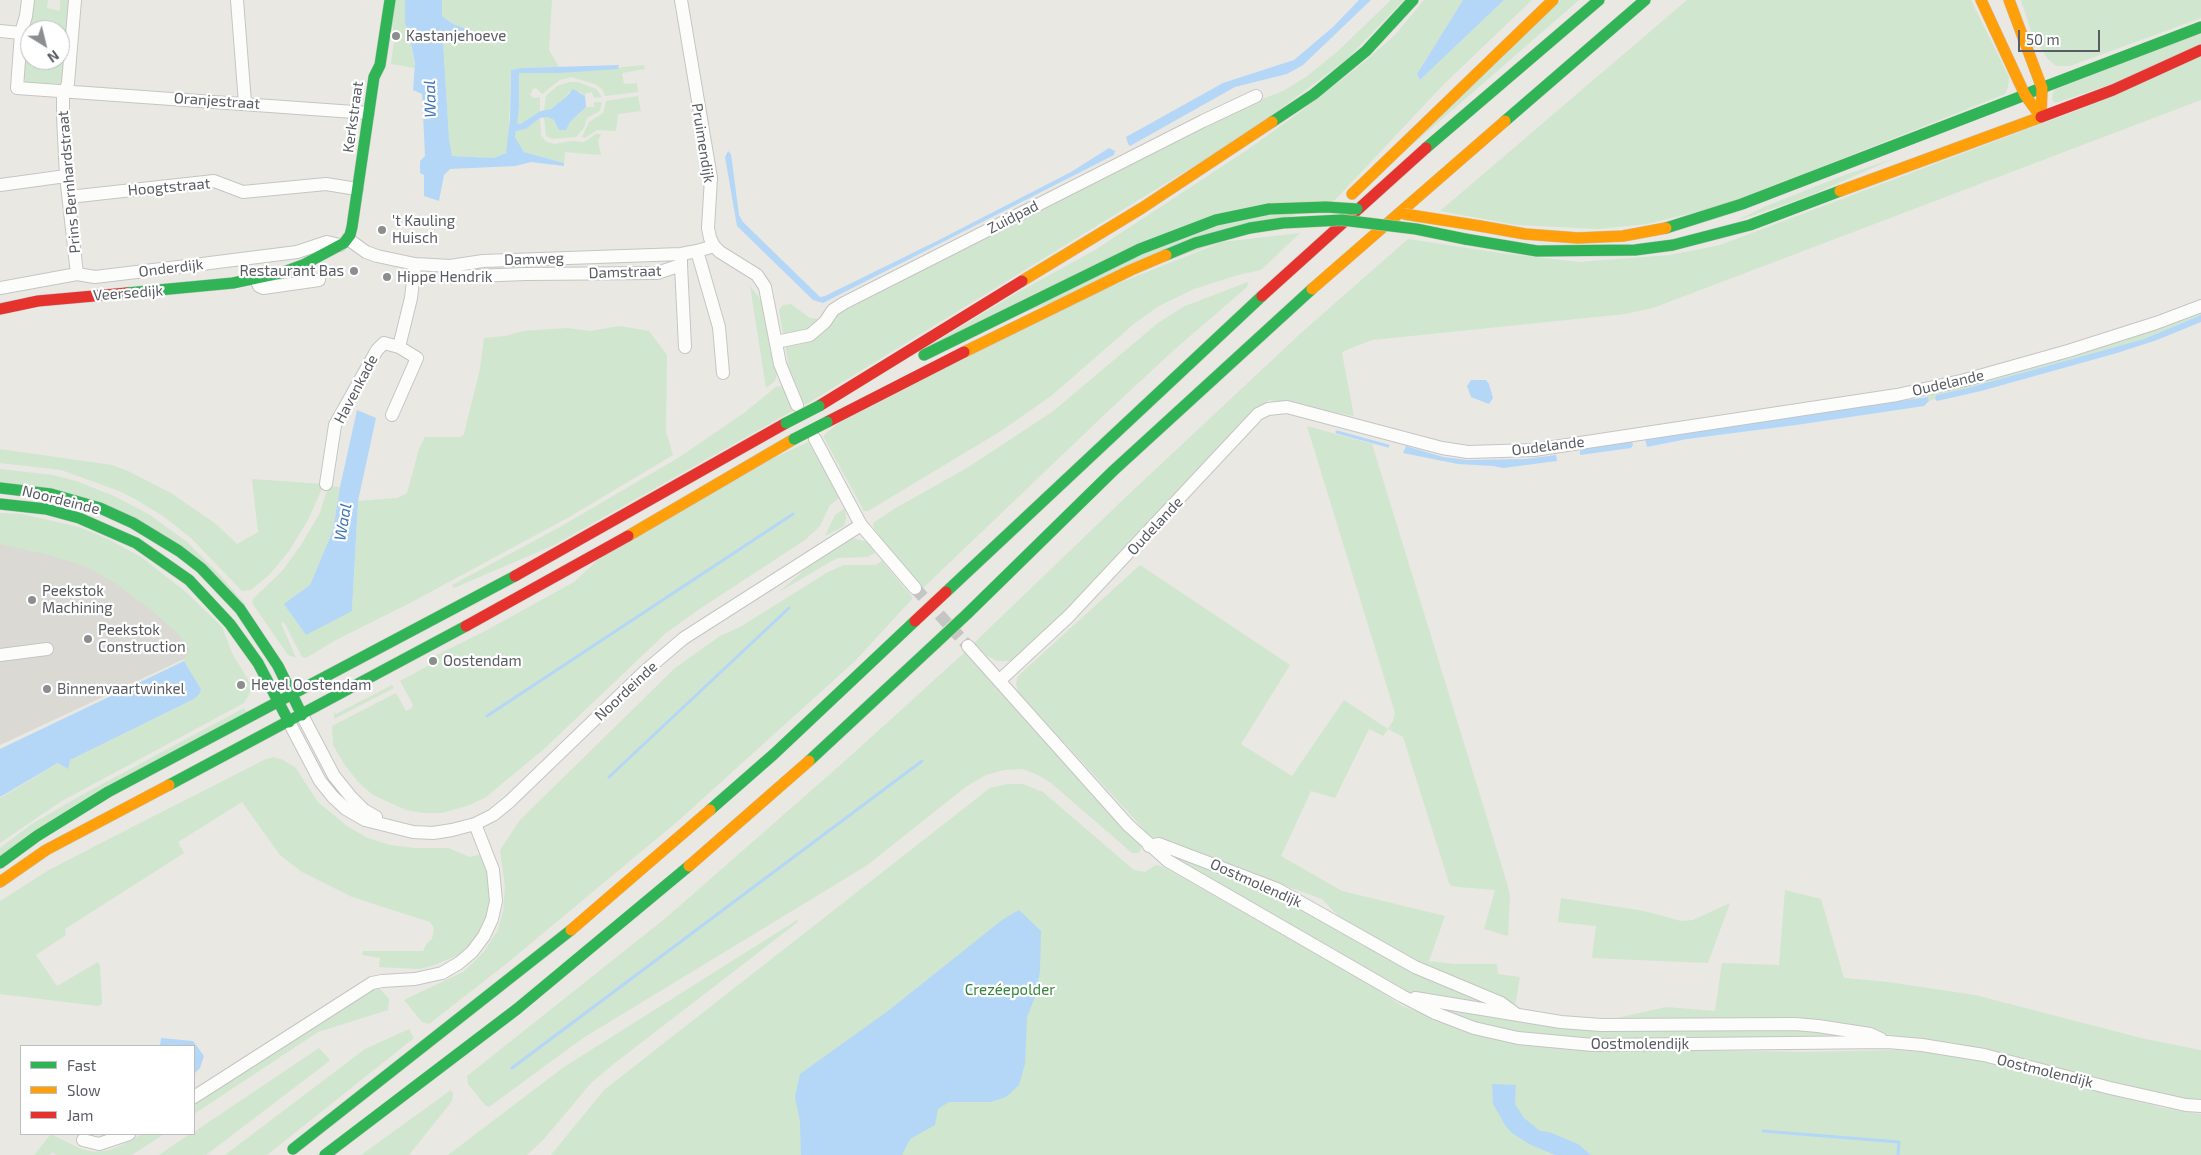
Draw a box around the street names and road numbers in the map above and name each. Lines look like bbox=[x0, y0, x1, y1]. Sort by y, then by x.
street label: Kerkstraat bbox=[339, 80, 367, 154]
street label: Oranjestraat bbox=[173, 89, 261, 113]
street label: Pruimendijk bbox=[688, 102, 718, 184]
street label: Prins Bernhardstraat bbox=[54, 110, 84, 254]
street label: Hoogtstraat bbox=[127, 174, 211, 200]
street label: Zuidpad bbox=[984, 197, 1042, 237]
street label: Damweg bbox=[504, 249, 564, 269]
street label: Onderdijk bbox=[138, 255, 204, 281]
street label: Damstraat bbox=[588, 262, 662, 282]
street label: Veersedijk bbox=[92, 282, 164, 304]
street label: Havenkade bbox=[330, 351, 382, 427]
street label: Oudelande bbox=[1910, 366, 1986, 400]
street label: Oudelande bbox=[1511, 433, 1585, 459]
street label: Noordeinde bbox=[20, 482, 102, 518]
street label: Oudelande bbox=[1123, 493, 1187, 559]
street label: Noordeinde bbox=[591, 657, 661, 725]
street label: Oostmolendijk bbox=[1207, 855, 1305, 911]
street label: Oostmolendijk bbox=[1591, 1035, 1689, 1053]
street label: Oostmolendijk bbox=[1995, 1050, 2095, 1092]

